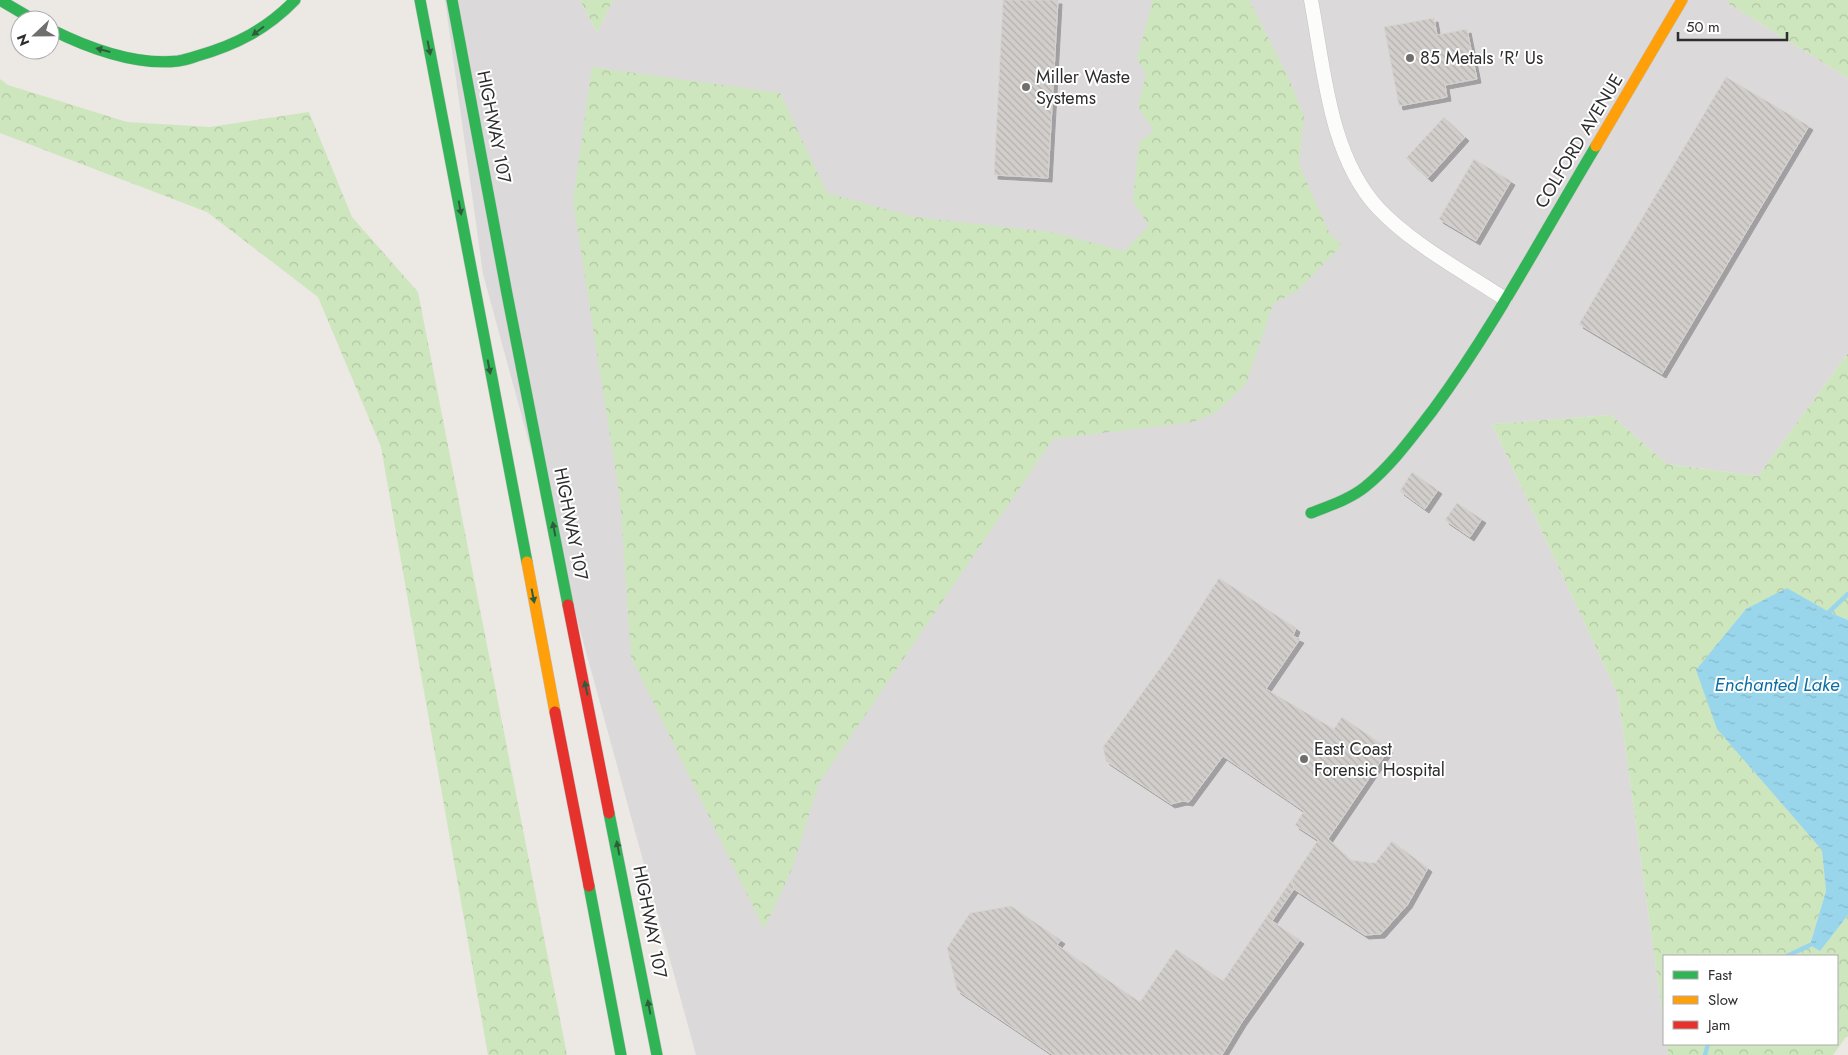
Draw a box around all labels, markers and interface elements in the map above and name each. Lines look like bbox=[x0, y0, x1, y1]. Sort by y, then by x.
north arrow bbox=[10, 10, 60, 60]
scale bar bbox=[1678, 10, 1787, 42]
text: 50 m bbox=[1686, 16, 1720, 38]
one-way arrow bbox=[252, 26, 265, 37]
text: N bbox=[12, 31, 34, 49]
one-way arrow bbox=[426, 40, 434, 56]
place label: 85 Metals 'R' Us bbox=[1420, 45, 1543, 71]
one-way arrow bbox=[95, 46, 110, 54]
marker: 85 Metals 'R' Us bbox=[1404, 52, 1416, 64]
place label: Miller Waste Systems bbox=[1036, 64, 1130, 111]
street label: HIGHWAY 107 bbox=[470, 68, 518, 186]
street label: COLFORD AVENUE bbox=[1529, 69, 1629, 213]
marker: Miller Waste Systems bbox=[1020, 81, 1032, 93]
one-way arrow bbox=[456, 200, 464, 216]
one-way arrow bbox=[485, 360, 493, 375]
street label: HIGHWAY 107 bbox=[547, 465, 595, 583]
one-way arrow bbox=[549, 521, 557, 537]
one-way arrow bbox=[529, 588, 537, 604]
water label: Enchanted Lake bbox=[1715, 671, 1840, 698]
one-way arrow bbox=[581, 680, 589, 696]
place label: East Coast Forensic Hospital bbox=[1314, 736, 1445, 783]
marker: East Coast Forensic Hospital bbox=[1298, 753, 1310, 765]
one-way arrow bbox=[613, 839, 621, 855]
street label: HIGHWAY 107 bbox=[626, 863, 674, 981]
legend bbox=[1663, 955, 1838, 1045]
text: Fast bbox=[1708, 964, 1732, 986]
text: Slow bbox=[1708, 989, 1739, 1011]
one-way arrow bbox=[644, 999, 652, 1015]
text: Jam bbox=[1706, 1014, 1731, 1036]

